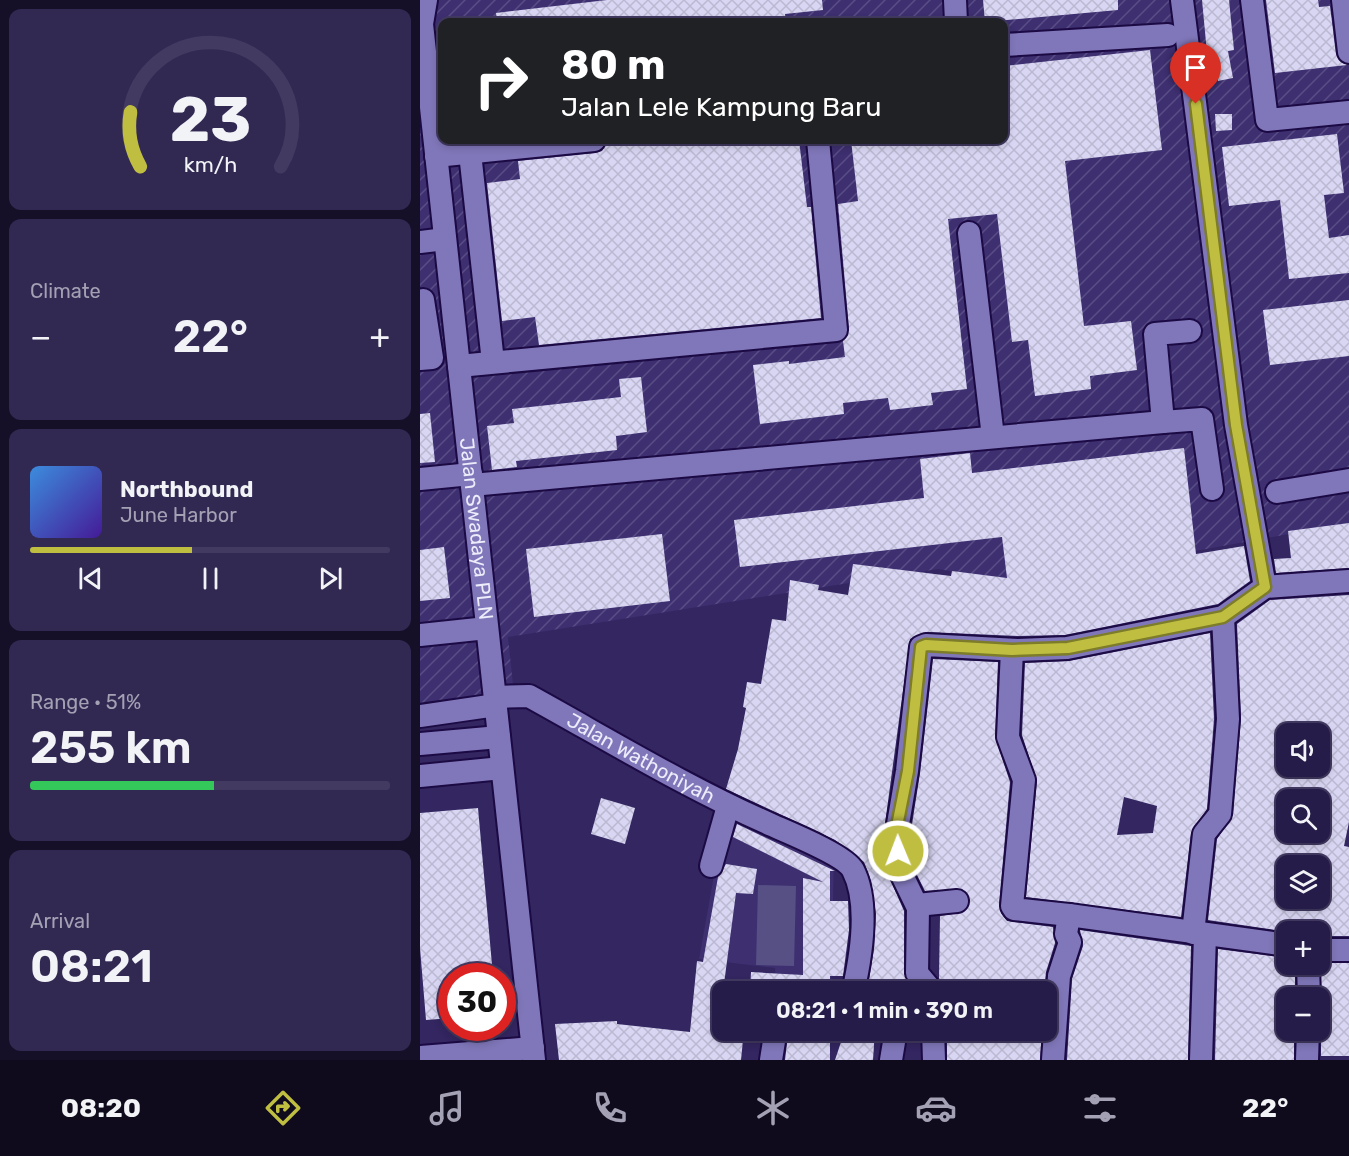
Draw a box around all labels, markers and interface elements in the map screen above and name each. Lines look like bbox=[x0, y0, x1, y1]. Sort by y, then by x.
text: 80 m bbox=[561, 40, 665, 90]
icon: right bbox=[462, 42, 540, 120]
pin bbox=[1170, 42, 1221, 104]
icon: arrive bbox=[1179, 51, 1212, 84]
text: 23 bbox=[169, 83, 251, 157]
text: Jalan Lele Kampung Baru bbox=[561, 91, 882, 123]
text: km/h bbox=[183, 152, 237, 177]
text: Climate bbox=[30, 279, 101, 303]
text: 22° bbox=[173, 310, 248, 363]
text: − bbox=[30, 317, 51, 356]
text: + bbox=[369, 317, 390, 356]
street label: Jalan Swadaya PLN bbox=[455, 436, 498, 621]
text: Northbound bbox=[120, 476, 253, 503]
text: June Harbor bbox=[120, 503, 237, 527]
icon: previous bbox=[74, 562, 107, 595]
icon: pause bbox=[194, 562, 227, 595]
icon: next bbox=[314, 562, 347, 595]
text: Range · 51% bbox=[30, 690, 141, 714]
street label: Jalan Wathoniyah bbox=[563, 708, 719, 808]
text: 255 km bbox=[30, 721, 192, 774]
map controls bbox=[1276, 723, 1330, 1041]
button: sound bbox=[1276, 723, 1330, 777]
button: search bbox=[1276, 789, 1330, 843]
position arrow bbox=[866, 819, 930, 883]
button: layers bbox=[1276, 855, 1330, 909]
text: Arrival bbox=[30, 909, 90, 933]
button: + bbox=[1276, 921, 1330, 975]
text: 08:21 bbox=[30, 940, 153, 993]
speed limit sign: 30 bbox=[438, 963, 516, 1041]
button: − bbox=[1276, 987, 1330, 1041]
text: 08:21 · 1 min · 390 m bbox=[776, 997, 993, 1024]
icon: directions bbox=[262, 1087, 304, 1129]
icon: music bbox=[426, 1087, 468, 1129]
icon: phone bbox=[589, 1087, 631, 1129]
icon: climate bbox=[752, 1087, 794, 1129]
icon: car bbox=[915, 1087, 957, 1129]
icon: filters bbox=[1079, 1087, 1121, 1129]
text: 08:20 bbox=[61, 1092, 141, 1124]
text: 22° bbox=[1242, 1092, 1288, 1124]

